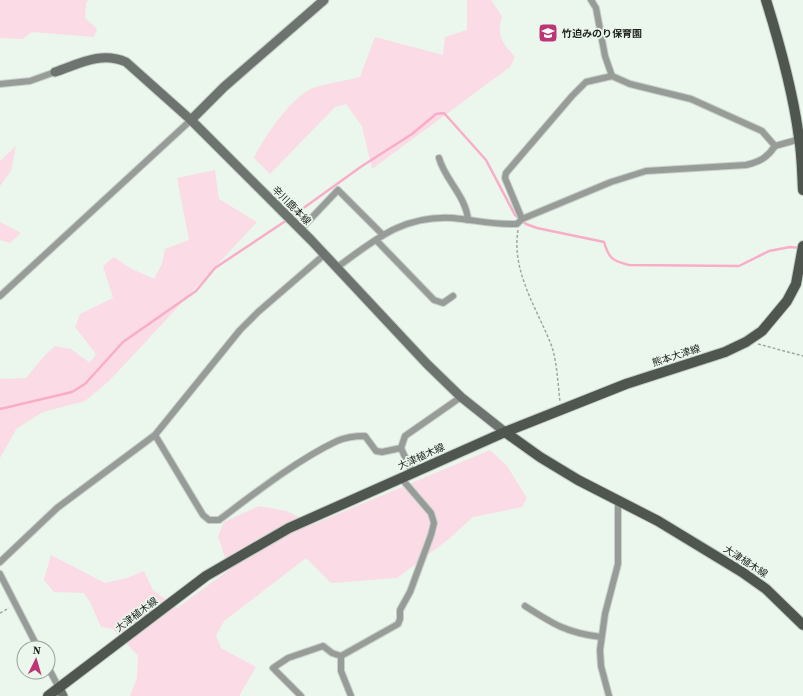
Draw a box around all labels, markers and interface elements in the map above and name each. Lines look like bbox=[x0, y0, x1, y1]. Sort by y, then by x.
school or university icon: 竹迫みのり保育園 bbox=[537, 22, 559, 44]
place label: 竹迫みのり保育園 bbox=[561, 27, 642, 40]
street label: 辛川鹿本線 bbox=[269, 183, 314, 228]
street label: 熊本大津線 bbox=[650, 342, 702, 369]
street label: 大津植木線 bbox=[396, 440, 447, 473]
street label: 大津植木線 bbox=[721, 542, 770, 580]
street label: 大津植木線 bbox=[112, 594, 160, 635]
north arrow bbox=[16, 640, 56, 680]
text: N bbox=[32, 643, 41, 658]

